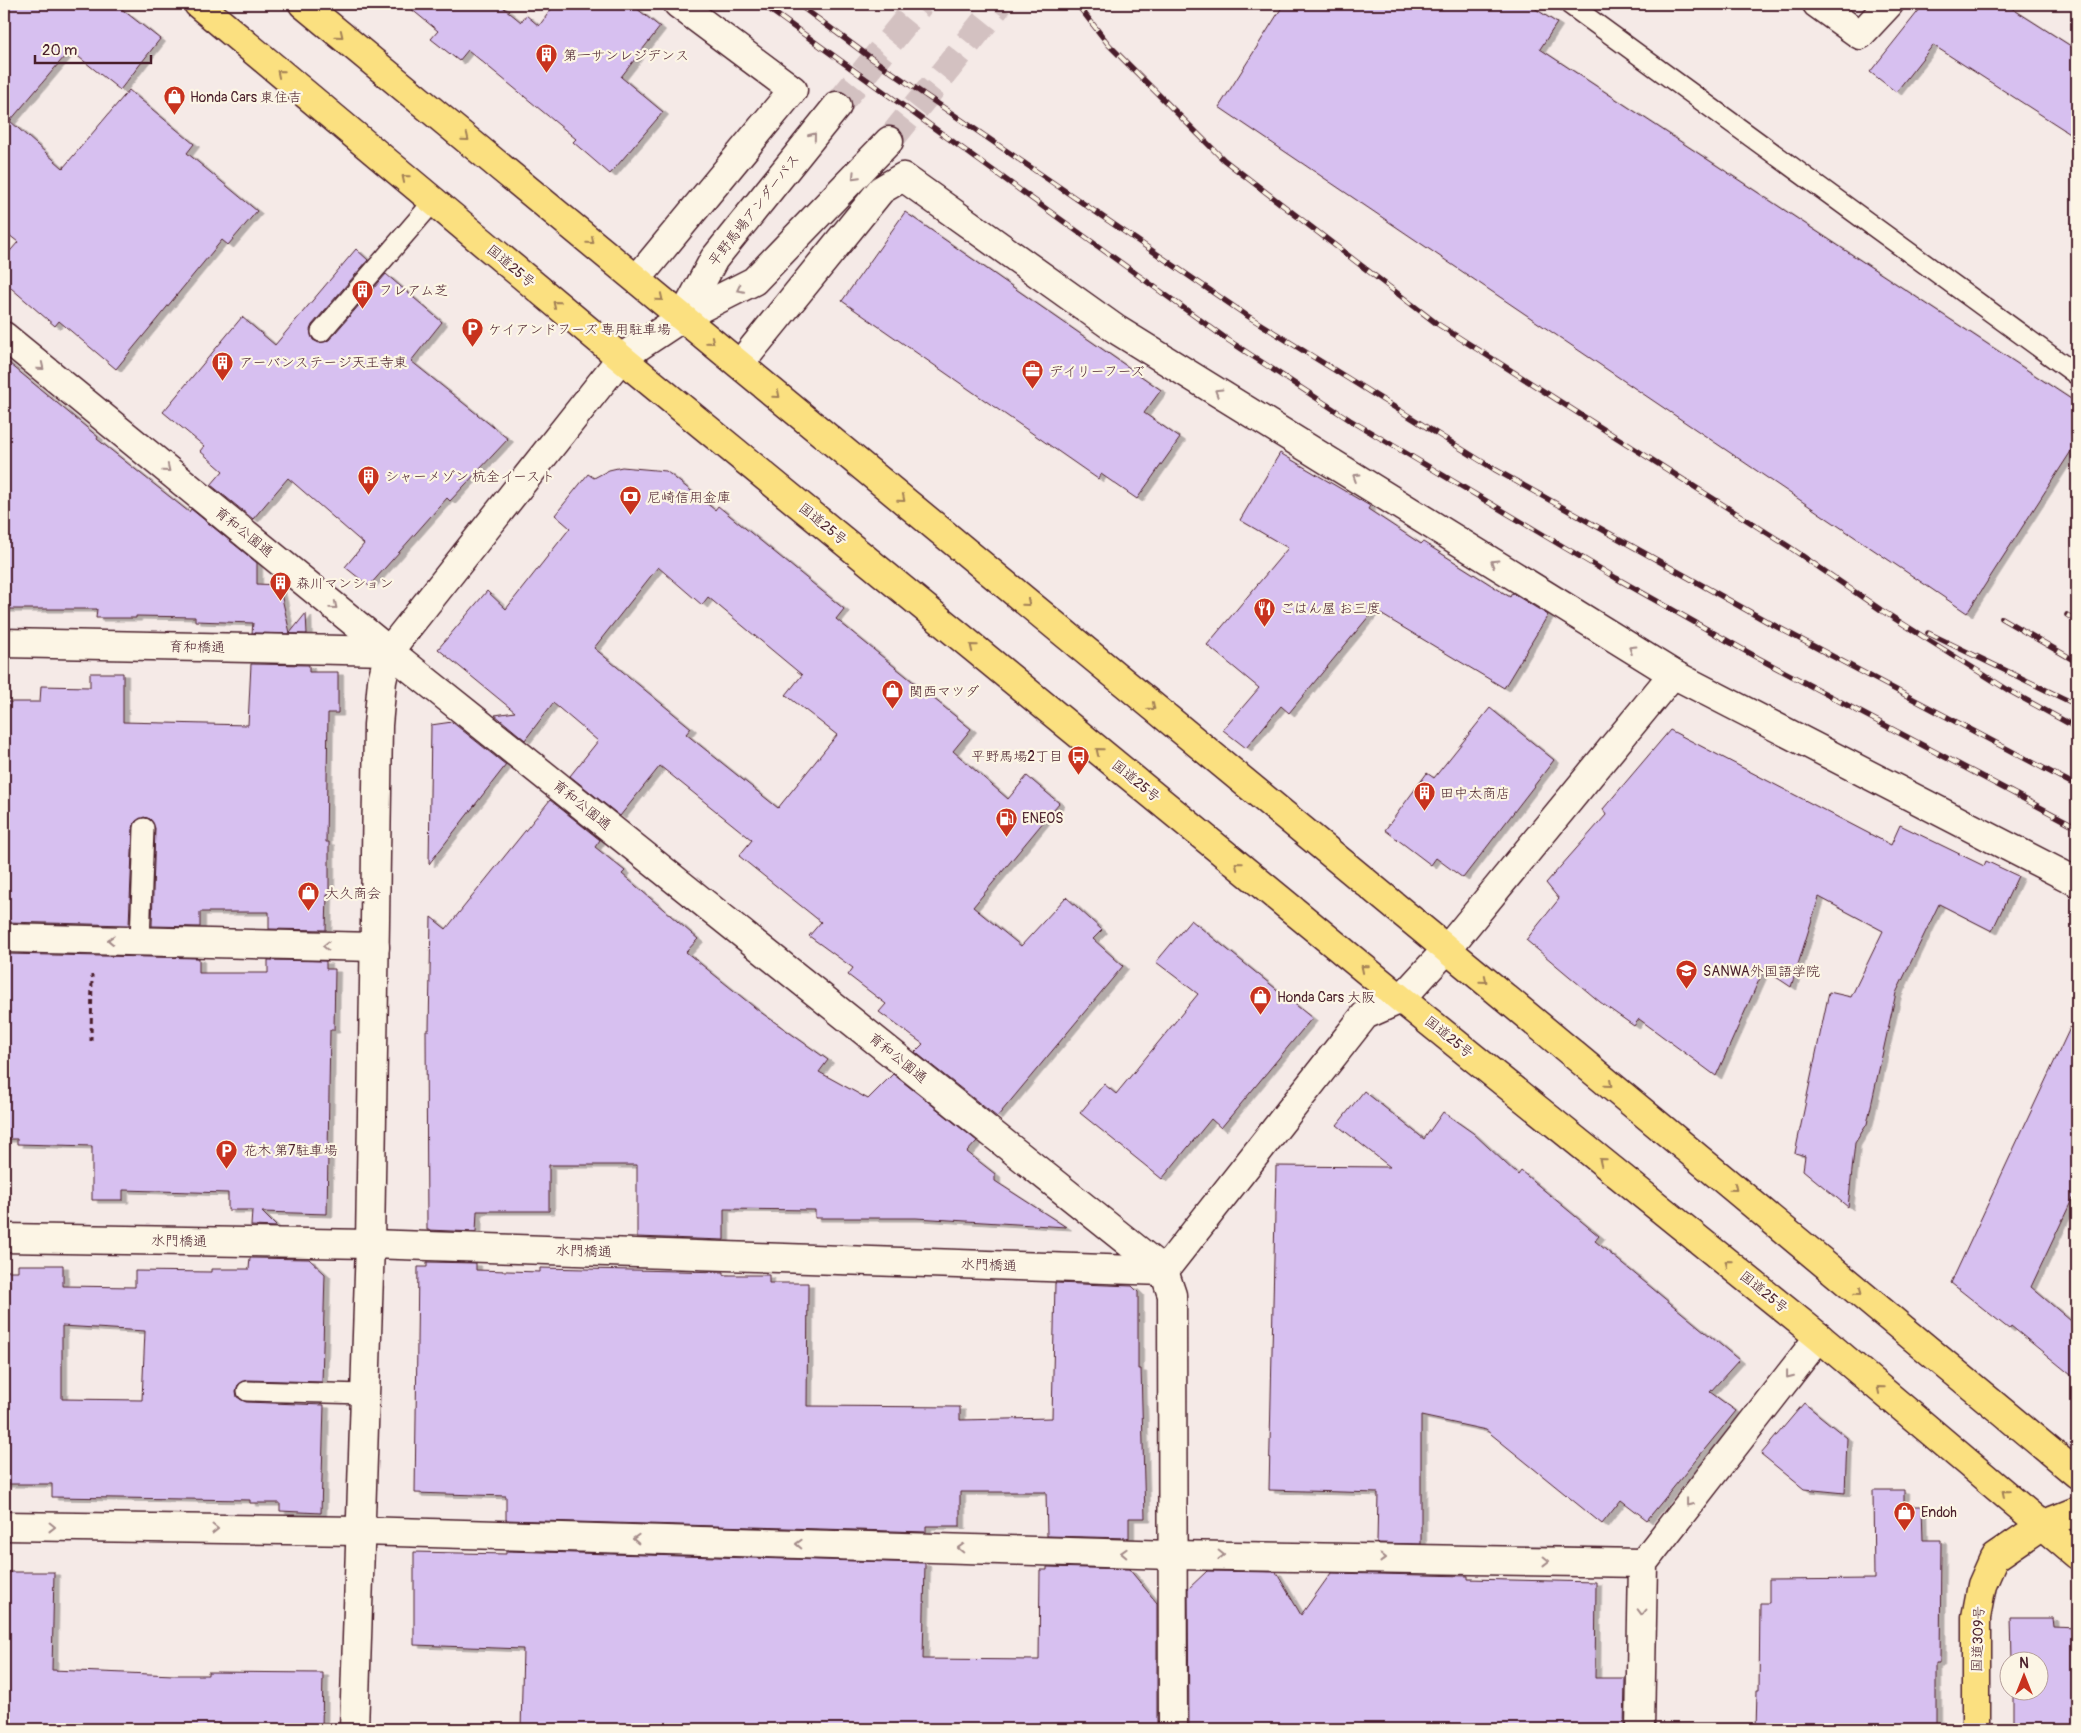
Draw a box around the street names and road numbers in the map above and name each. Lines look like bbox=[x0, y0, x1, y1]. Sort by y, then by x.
street label: 平野馬場アンダーパス bbox=[705, 150, 803, 270]
street label: 国道25号 bbox=[484, 241, 538, 291]
street label: 国道25号 bbox=[795, 499, 851, 549]
street label: 育和公園通 bbox=[211, 503, 277, 561]
street label: 育和橋通 bbox=[169, 638, 225, 656]
street label: 国道25号 bbox=[1108, 756, 1164, 806]
street label: 育和公園通 bbox=[549, 776, 615, 834]
street label: 国道25号 bbox=[1421, 1012, 1477, 1062]
street label: 育和公園通 bbox=[865, 1029, 931, 1087]
street label: 水門橋通 bbox=[151, 1232, 207, 1250]
street label: 水門橋通 bbox=[556, 1242, 612, 1260]
street label: 水門橋通 bbox=[961, 1256, 1017, 1274]
street label: 国道25号 bbox=[1736, 1267, 1792, 1317]
street label: 国道309号 bbox=[1968, 1605, 1988, 1673]

